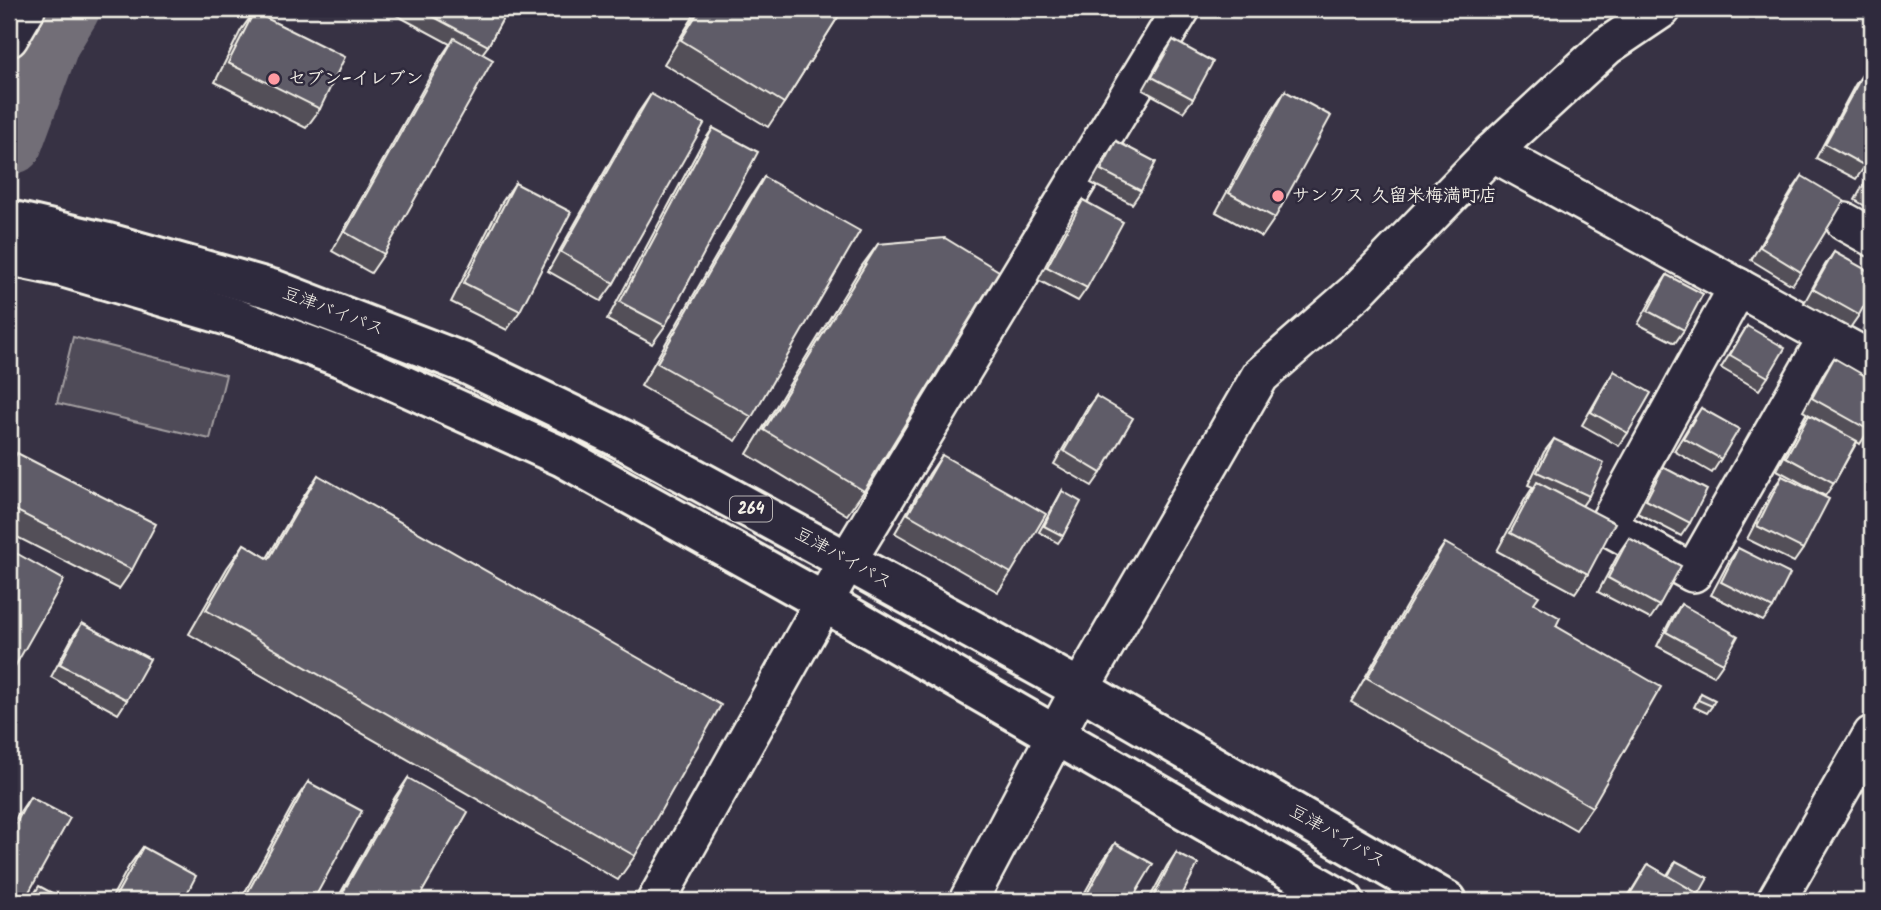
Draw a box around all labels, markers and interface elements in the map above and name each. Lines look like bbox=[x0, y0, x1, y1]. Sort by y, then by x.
place label: セブン-イレブン bbox=[288, 65, 424, 94]
marker: セブン-イレブン bbox=[266, 71, 282, 87]
place label: サンクス 久留米梅満町店 bbox=[1292, 182, 1497, 211]
marker: サンクス 久留米梅満町店 bbox=[1270, 188, 1286, 204]
street label: 豆津バイパス bbox=[278, 279, 388, 345]
road number: 264 bbox=[730, 496, 772, 522]
street label: 豆津バイパス bbox=[789, 520, 897, 598]
street label: 豆津バイパス bbox=[1283, 798, 1391, 876]

